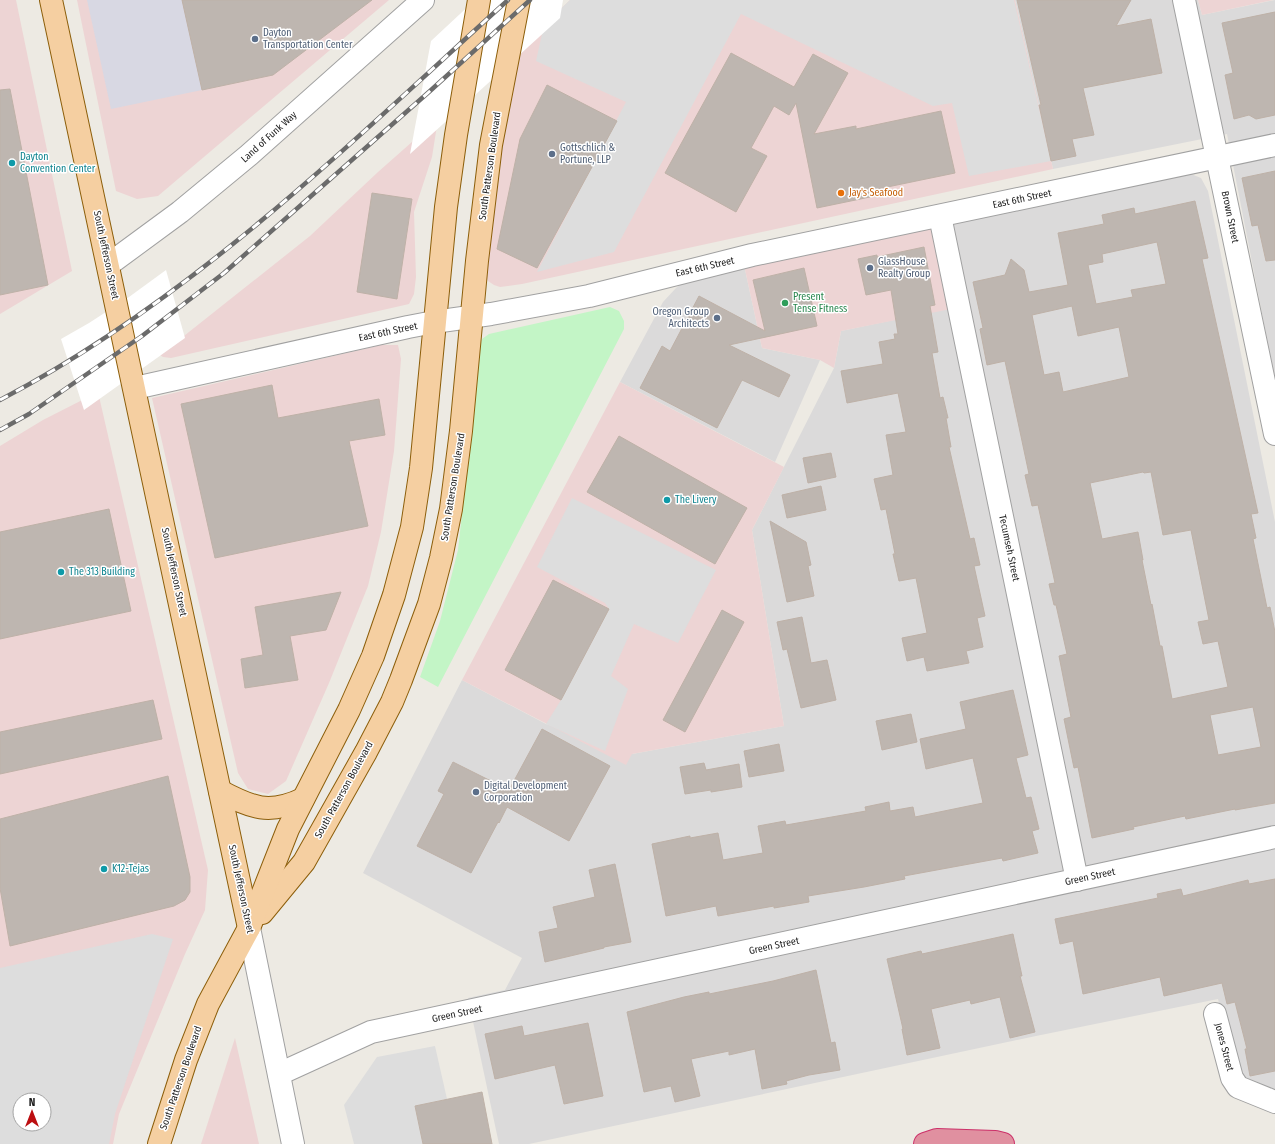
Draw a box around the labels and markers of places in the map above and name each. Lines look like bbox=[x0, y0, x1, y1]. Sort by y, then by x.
place label: Dayton Transportation Center bbox=[263, 27, 353, 51]
marker: Dayton Transportation Center bbox=[250, 34, 260, 44]
place label: Gottschlich & Portune, LLP bbox=[560, 142, 615, 166]
marker: Gottschlich & Portune, LLP bbox=[547, 149, 557, 159]
place label: Dayton Convention Center bbox=[20, 151, 96, 175]
marker: Dayton Convention Center bbox=[7, 158, 17, 168]
place label: Jay's Seafood bbox=[849, 187, 903, 199]
marker: Jay's Seafood bbox=[836, 188, 846, 198]
place label: GlassHouse Realty Group bbox=[878, 256, 930, 280]
marker: GlassHouse Realty Group bbox=[865, 263, 875, 273]
place label: Present Tense Fitness bbox=[793, 291, 847, 315]
marker: Present Tense Fitness bbox=[780, 298, 790, 308]
place label: Oregon Group Architects bbox=[652, 306, 709, 330]
marker: Oregon Group Architects bbox=[712, 313, 722, 323]
place label: The Livery bbox=[675, 494, 717, 506]
marker: The Livery bbox=[662, 495, 672, 505]
place label: The 313 Building bbox=[69, 566, 135, 578]
marker: The 313 Building bbox=[56, 567, 66, 577]
place label: Digital Development Corporation bbox=[484, 780, 568, 804]
marker: Digital Development Corporation bbox=[471, 787, 481, 797]
place label: K12-Tejas bbox=[112, 863, 149, 875]
marker: K12-Tejas bbox=[99, 864, 109, 874]

